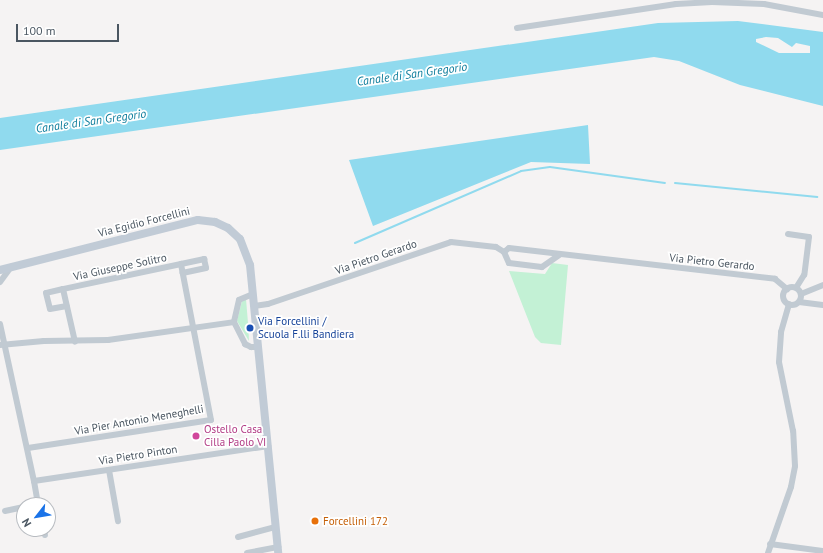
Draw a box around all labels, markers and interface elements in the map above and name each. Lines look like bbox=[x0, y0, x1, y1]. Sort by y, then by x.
scale bar bbox=[18, 16, 121, 42]
text: 100 m bbox=[23, 23, 56, 38]
water label: Canale di San Gregorio bbox=[356, 59, 468, 89]
water label: Canale di San Gregorio bbox=[35, 106, 147, 136]
street label: Via Egidio Forcellini bbox=[97, 204, 191, 240]
street label: Via Pietro Gerardo bbox=[333, 237, 419, 277]
street label: Via Giuseppe Solitro bbox=[72, 251, 168, 283]
street label: Via Pietro Gerardo bbox=[669, 251, 755, 273]
place label: Via Forcellini / Scuola F.lli Bandiera bbox=[258, 315, 354, 341]
marker: Via Forcellini / Scuola F.lli Bandiera bbox=[245, 323, 255, 333]
street label: Via Pier Antonio Meneghelli bbox=[73, 402, 205, 438]
place label: Ostello Casa Cilla Paolo VI bbox=[204, 423, 267, 449]
marker: Ostello Casa Cilla Paolo VI bbox=[191, 431, 201, 441]
street label: Via Pietro Pinton bbox=[98, 442, 178, 468]
north arrow bbox=[16, 497, 56, 537]
place label: Forcellini 172 bbox=[323, 514, 388, 528]
text: N bbox=[19, 516, 34, 529]
marker: Forcellini 172 bbox=[310, 516, 320, 526]

